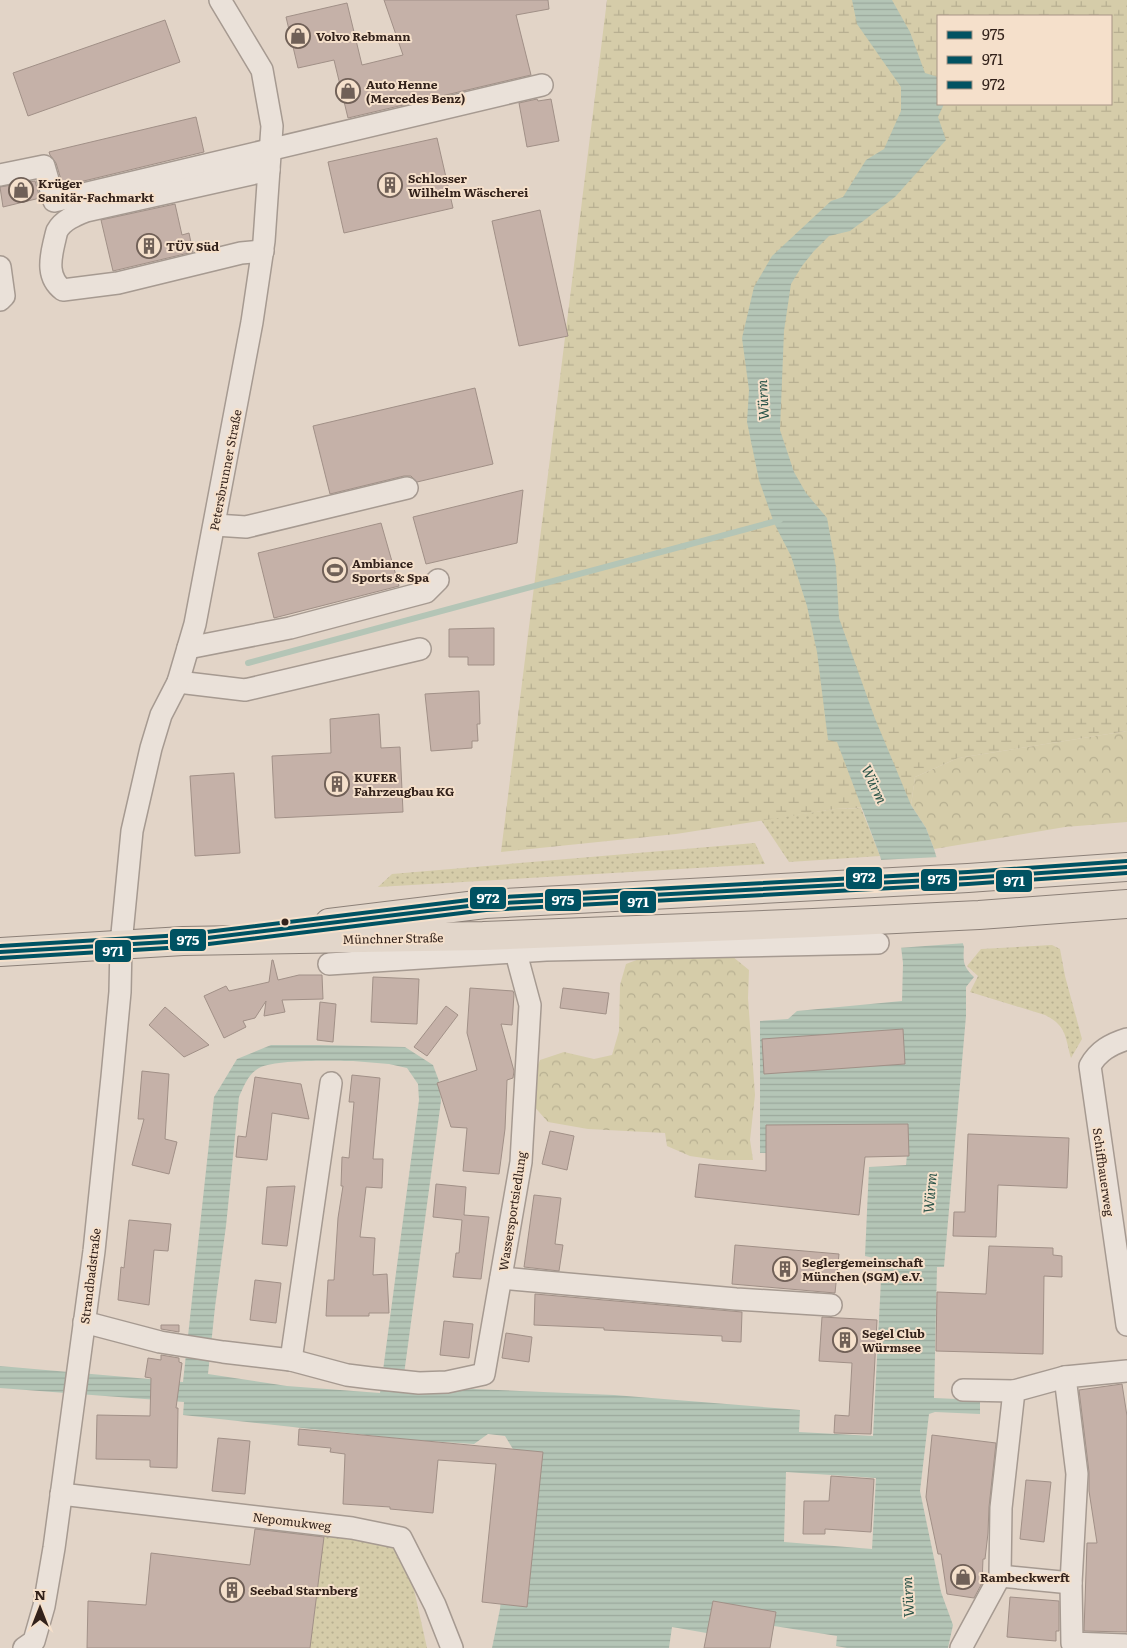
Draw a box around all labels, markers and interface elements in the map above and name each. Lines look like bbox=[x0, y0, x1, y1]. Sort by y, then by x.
legend bbox=[937, 15, 1112, 105]
text: 975 bbox=[982, 22, 1005, 45]
shop icon: Volvo Rebmann bbox=[285, 23, 311, 49]
place label: Volvo Rebmann bbox=[316, 27, 411, 45]
text: 971 bbox=[982, 47, 1003, 70]
text: 972 bbox=[982, 72, 1005, 95]
place label: Auto Henne (Mercedes Benz) bbox=[366, 75, 465, 107]
shop icon: Auto Henne (Mercedes Benz) bbox=[335, 78, 361, 104]
place label: Schlosser Wilhelm Wäscherei bbox=[408, 169, 529, 201]
building icon: Schlosser Wilhelm Wäscherei bbox=[377, 172, 403, 198]
place label: Krüger Sanitär-Fachmarkt bbox=[38, 174, 155, 206]
shop icon: Krüger Sanitär-Fachmarkt bbox=[8, 177, 34, 203]
building icon: TÜV Süd bbox=[136, 233, 162, 259]
place label: TÜV Süd bbox=[166, 237, 219, 255]
water label: Würm bbox=[751, 378, 773, 421]
street label: Petersbrunner Straße bbox=[204, 408, 246, 532]
place label: Ambiance Sports & Spa bbox=[352, 554, 429, 586]
sports icon: Ambiance Sports & Spa bbox=[322, 557, 348, 583]
water label: Würm bbox=[857, 761, 893, 807]
place label: KUFER Fahrzeugbau KG bbox=[354, 768, 454, 800]
building icon: KUFER Fahrzeugbau KG bbox=[324, 771, 350, 797]
line badge: 972 bbox=[845, 866, 883, 890]
text: 972 bbox=[852, 866, 876, 886]
line badge: 975 bbox=[920, 868, 958, 892]
text: 975 bbox=[928, 868, 951, 888]
line badge: 971 bbox=[995, 869, 1033, 893]
text: 971 bbox=[1003, 870, 1025, 890]
line badge: 972 bbox=[469, 886, 507, 910]
text: 972 bbox=[476, 887, 500, 907]
line badge: 975 bbox=[544, 888, 582, 912]
text: 975 bbox=[552, 889, 575, 909]
line badge: 971 bbox=[619, 890, 657, 914]
text: 971 bbox=[627, 891, 649, 911]
unlabelled marker bbox=[280, 917, 290, 927]
line badge: 975 bbox=[169, 928, 207, 952]
street label: Münchner Straße bbox=[342, 928, 444, 948]
text: 975 bbox=[177, 929, 200, 949]
line badge: 971 bbox=[94, 939, 132, 963]
text: 971 bbox=[102, 940, 124, 960]
street label: Schiffbauerweg bbox=[1089, 1127, 1119, 1218]
street label: Wassersportsiedlung bbox=[494, 1150, 530, 1272]
water label: Würm bbox=[917, 1171, 941, 1214]
street label: Strandbadstraße bbox=[75, 1227, 105, 1325]
place label: Seglergemeinschaft München (SGM) e.V. bbox=[802, 1253, 923, 1285]
building icon: Seglergemeinschaft München (SGM) e.V. bbox=[772, 1256, 798, 1282]
place label: Segel Club Würmsee bbox=[862, 1324, 925, 1356]
building icon: Segel Club Würmsee bbox=[832, 1327, 858, 1353]
street label: Nepomukweg bbox=[252, 1507, 333, 1535]
shop icon: Rambeckwerft bbox=[950, 1564, 976, 1590]
place label: Rambeckwerft bbox=[980, 1568, 1070, 1586]
water label: Würm bbox=[896, 1575, 918, 1618]
building icon: Seebad Starnberg bbox=[219, 1577, 245, 1603]
place label: Seebad Starnberg bbox=[250, 1581, 358, 1599]
north arrow bbox=[15, 1583, 65, 1633]
text: N bbox=[34, 1584, 46, 1604]

